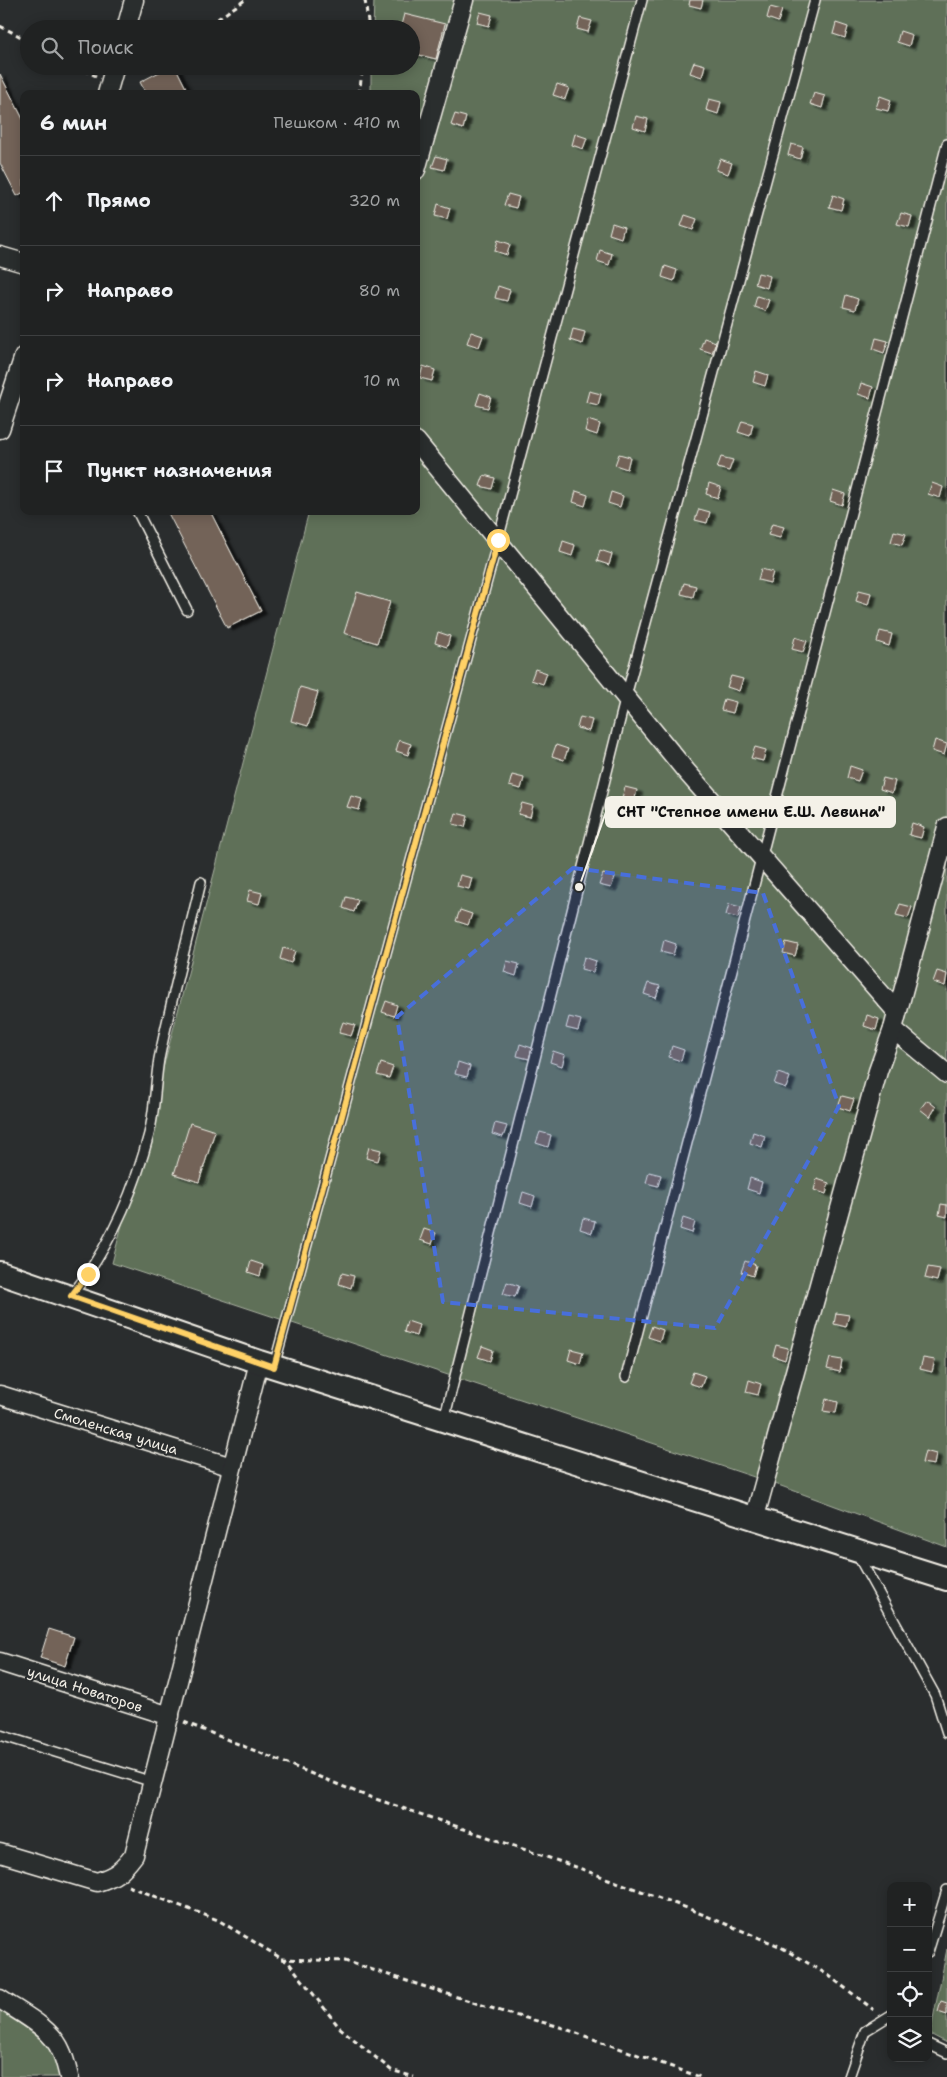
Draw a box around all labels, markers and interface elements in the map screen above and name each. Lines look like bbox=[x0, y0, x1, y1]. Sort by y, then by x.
search box bbox=[20, 20, 420, 75]
icon: search bbox=[38, 34, 66, 62]
text: Поиск bbox=[78, 35, 133, 60]
text: 6 мин bbox=[40, 109, 107, 137]
text: Пешком · 410 m bbox=[274, 112, 400, 133]
icon: ahead bbox=[40, 187, 68, 215]
text: Прямо bbox=[87, 188, 151, 213]
text: 320 m bbox=[349, 190, 400, 211]
icon: right bbox=[40, 277, 68, 305]
text: Направо bbox=[87, 278, 173, 303]
text: 80 m bbox=[359, 280, 400, 301]
icon: right bbox=[40, 367, 68, 395]
text: Направо bbox=[87, 368, 173, 393]
text: 10 m bbox=[363, 370, 400, 391]
icon: arrive bbox=[40, 457, 68, 485]
text: Пункт назначения bbox=[87, 458, 272, 483]
route start bbox=[487, 529, 510, 552]
callout: СНТ "Степное имени Е.Ш. Левина" bbox=[606, 797, 895, 827]
text: СНТ "Степное имени Е.Ш. Левина" bbox=[617, 802, 885, 822]
route end bbox=[77, 1263, 100, 1286]
street label: Смоленская улица bbox=[52, 1404, 181, 1459]
street label: улица Новаторов bbox=[25, 1662, 145, 1716]
map controls bbox=[887, 1882, 932, 2062]
button: + bbox=[887, 1882, 932, 1927]
button: − bbox=[887, 1927, 932, 1972]
button: locate bbox=[887, 1972, 932, 2017]
button: layers bbox=[887, 2017, 932, 2062]

